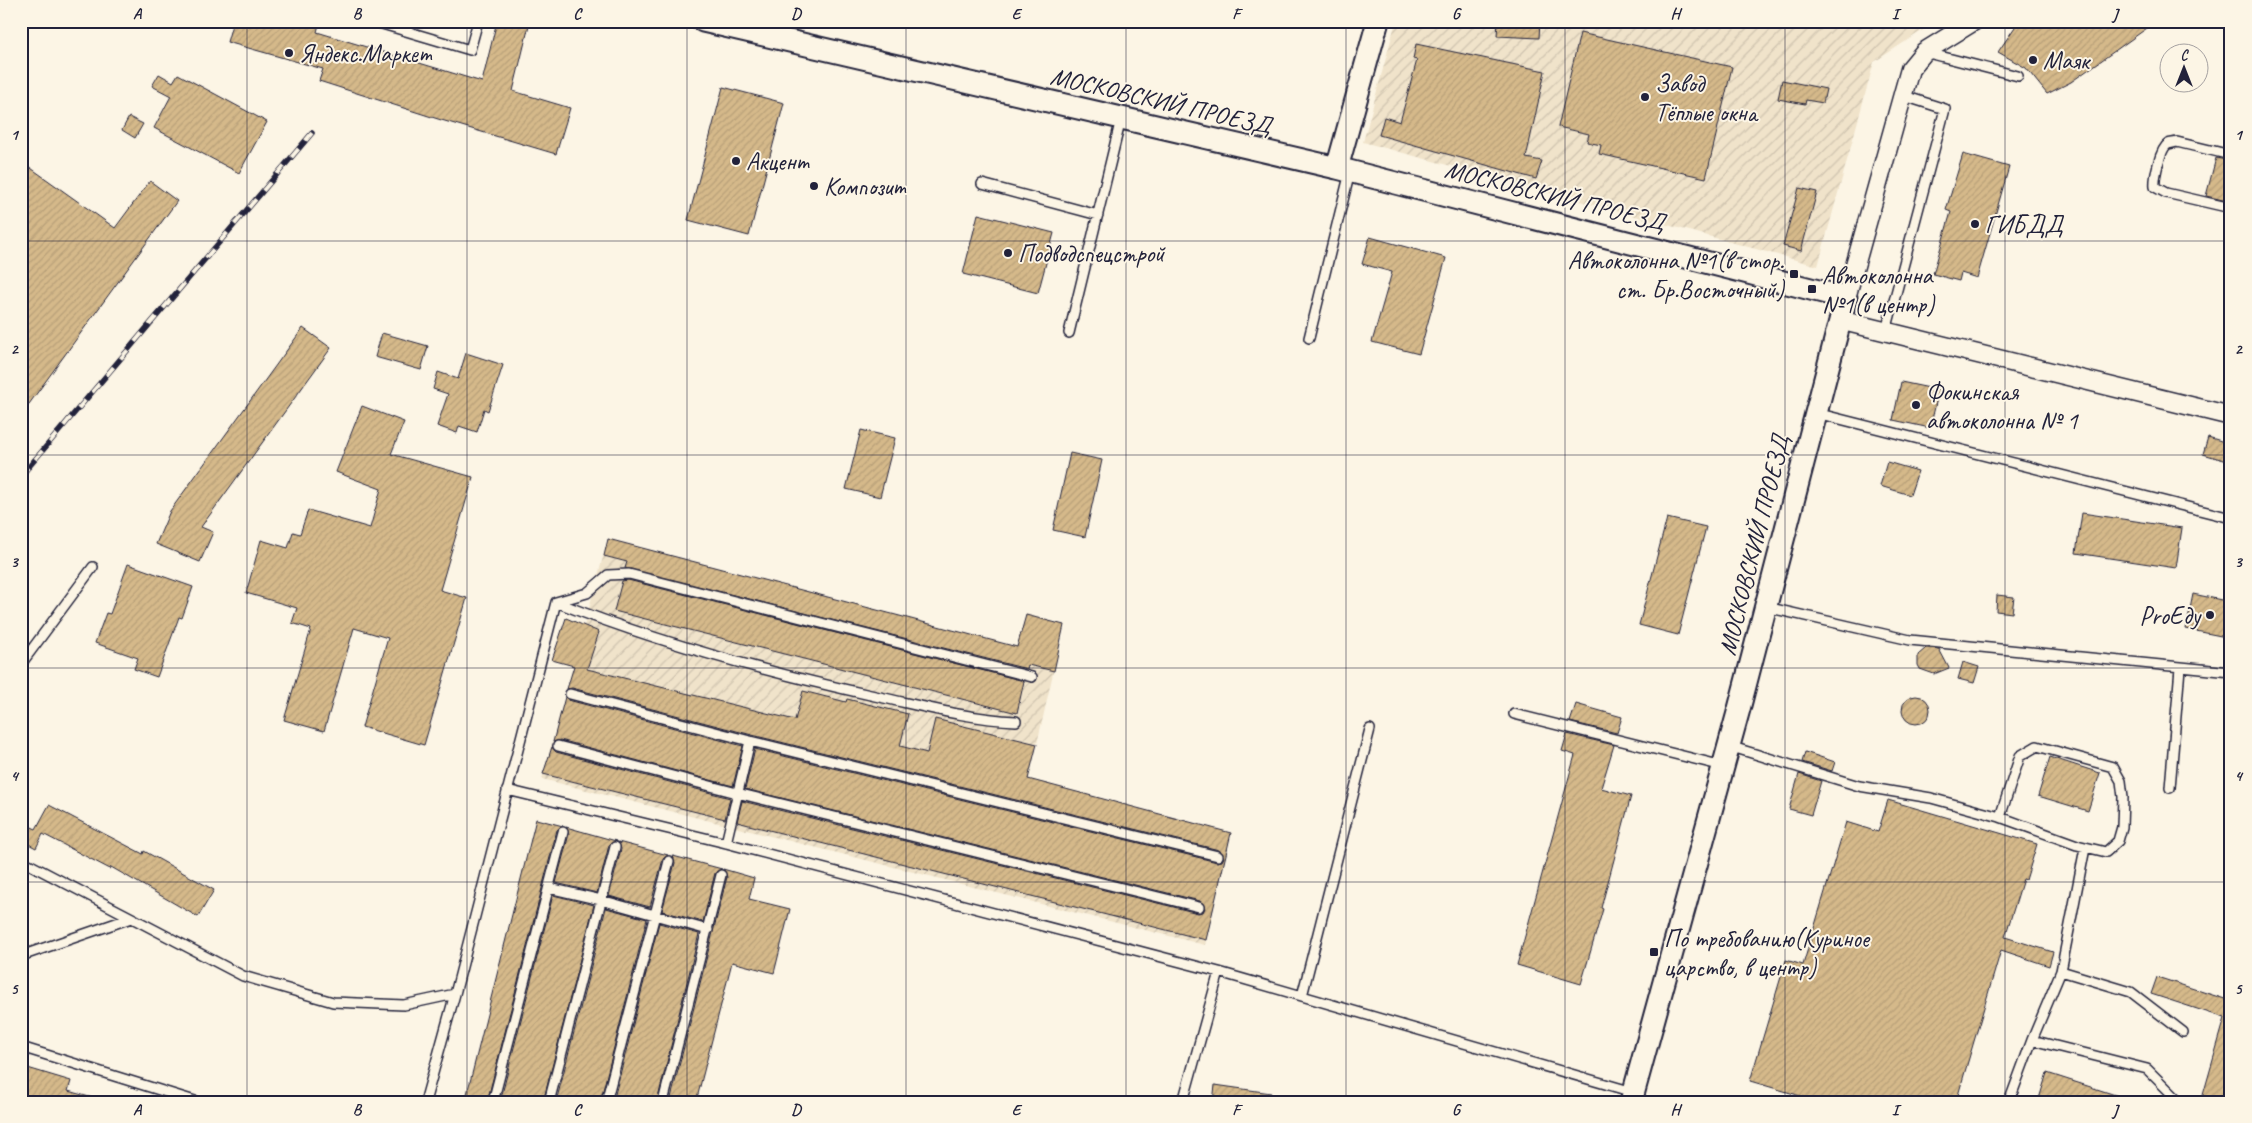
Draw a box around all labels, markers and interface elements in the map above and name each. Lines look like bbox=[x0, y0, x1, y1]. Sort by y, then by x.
text: A bbox=[133, 4, 143, 24]
text: B bbox=[353, 4, 363, 24]
text: C bbox=[573, 4, 583, 24]
text: D bbox=[791, 4, 802, 24]
text: E bbox=[1012, 4, 1023, 24]
text: F bbox=[1232, 4, 1243, 24]
text: G bbox=[1452, 4, 1462, 24]
text: H bbox=[1670, 4, 1682, 24]
text: I bbox=[1892, 4, 1902, 24]
text: J bbox=[2111, 4, 2120, 24]
place label: Яндекс.Маркет bbox=[299, 38, 433, 70]
north arrow bbox=[2160, 42, 2210, 92]
place label: Маяк bbox=[2043, 45, 2092, 77]
marker: Яндекс.Маркет bbox=[283, 47, 295, 59]
text: С bbox=[2181, 47, 2190, 64]
marker: Маяк bbox=[2027, 54, 2039, 66]
street label: МОСКОВСКИЙ ПРОЕЗД bbox=[1047, 60, 1276, 142]
place label: Завод Тёплые окна bbox=[1655, 68, 1759, 129]
marker: Завод Тёплые окна bbox=[1639, 91, 1651, 103]
text: 1 bbox=[10, 125, 19, 145]
text: 1 bbox=[2234, 125, 2243, 145]
place label: Акцент bbox=[746, 146, 811, 178]
street label: МОСКОВСКИЙ ПРОЕЗД bbox=[1442, 153, 1670, 239]
marker: Акцент bbox=[730, 155, 742, 167]
place label: Композит bbox=[824, 171, 907, 203]
marker: Композит bbox=[808, 180, 820, 192]
place label: ГИБДД bbox=[1985, 209, 2064, 241]
marker: ГИБДД bbox=[1969, 218, 1981, 230]
place label: Подводспецстрой bbox=[1018, 238, 1166, 270]
place label: Автоколонна №1(в стор. ст. Бр.Восточный) bbox=[1568, 245, 1786, 306]
marker: Подводспецстрой bbox=[1002, 247, 1014, 259]
place label: Автоколонна №1(в центр) bbox=[1822, 260, 1936, 321]
marker: Автоколонна №1(в стор. ст. Бр.Восточный) bbox=[1788, 268, 1800, 280]
marker: Автоколонна №1(в центр) bbox=[1806, 283, 1818, 295]
text: 2 bbox=[10, 339, 19, 359]
text: 2 bbox=[2234, 339, 2243, 359]
place label: Фокинская автоколонна № 1 bbox=[1926, 376, 2080, 437]
marker: Фокинская автоколонна № 1 bbox=[1910, 399, 1922, 411]
street label: МОСКОВСКИЙ ПРОЕЗД bbox=[1711, 430, 1797, 658]
text: 3 bbox=[10, 552, 19, 572]
text: 3 bbox=[2234, 552, 2243, 572]
place label: ProЕду bbox=[2140, 600, 2202, 632]
marker: ProЕду bbox=[2204, 609, 2216, 621]
text: 4 bbox=[10, 766, 19, 786]
text: 4 bbox=[2234, 766, 2243, 786]
place label: По требованию(Куриное царство, в центр) bbox=[1664, 923, 1871, 984]
marker: По требованию(Куриное царство, в центр) bbox=[1648, 946, 1660, 958]
text: 5 bbox=[11, 979, 20, 999]
text: 5 bbox=[2235, 979, 2244, 999]
text: A bbox=[133, 1100, 143, 1120]
text: B bbox=[353, 1100, 363, 1120]
text: C bbox=[573, 1100, 583, 1120]
text: D bbox=[791, 1100, 802, 1120]
text: E bbox=[1012, 1100, 1023, 1120]
text: F bbox=[1232, 1100, 1243, 1120]
text: G bbox=[1452, 1100, 1462, 1120]
text: H bbox=[1670, 1100, 1682, 1120]
text: I bbox=[1892, 1100, 1902, 1120]
text: J bbox=[2111, 1100, 2120, 1120]

